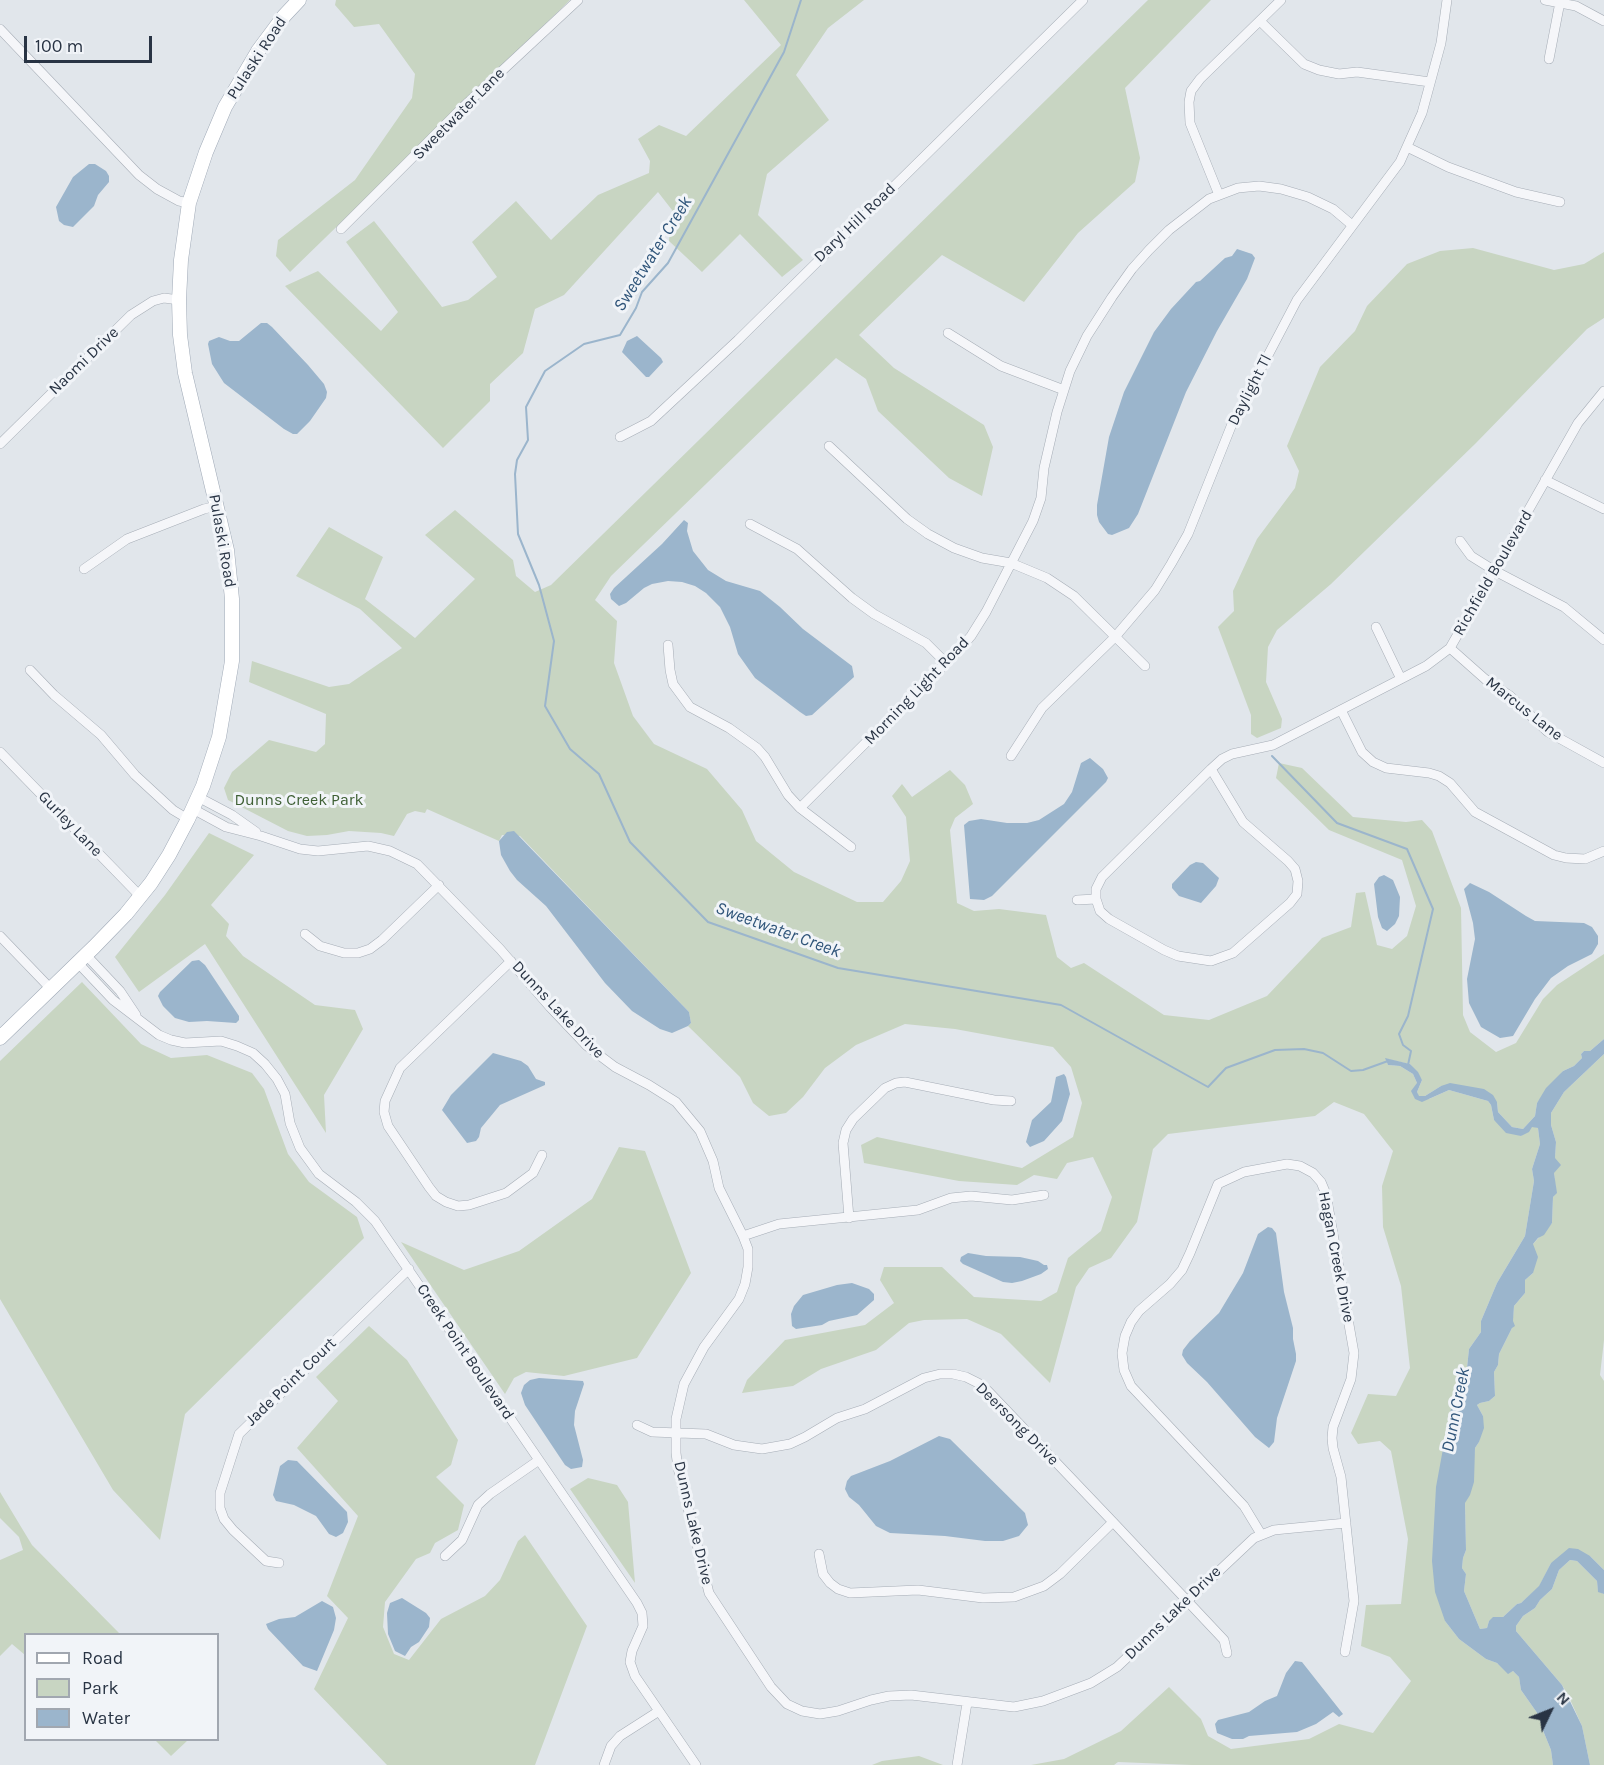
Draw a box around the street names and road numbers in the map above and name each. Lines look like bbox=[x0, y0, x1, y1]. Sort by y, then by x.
street label: Pulaski Road bbox=[223, 13, 291, 103]
street label: Sweetwater Lane bbox=[409, 64, 509, 164]
street label: Daryl Hill Road bbox=[810, 179, 900, 267]
street label: Naomi Drive bbox=[45, 323, 123, 399]
street label: Daylight Tl bbox=[1224, 351, 1276, 429]
street label: Pulaski Road bbox=[204, 493, 240, 589]
street label: Richfield Boulevard bbox=[1449, 507, 1537, 639]
street label: Morning Light Road bbox=[861, 633, 973, 749]
street label: Marcus Lane bbox=[1482, 673, 1566, 745]
street label: Gurley Lane bbox=[34, 787, 106, 861]
street label: Dunns Lake Drive bbox=[508, 957, 608, 1063]
street label: Hagan Creek Drive bbox=[1314, 1190, 1358, 1324]
street label: Creek Point Boulevard bbox=[412, 1280, 518, 1424]
street label: Jade Point Court bbox=[242, 1334, 340, 1430]
street label: Deersong Drive bbox=[971, 1378, 1063, 1470]
street label: Dunns Lake Drive bbox=[669, 1459, 717, 1587]
street label: Dunns Lake Drive bbox=[1121, 1562, 1225, 1664]

